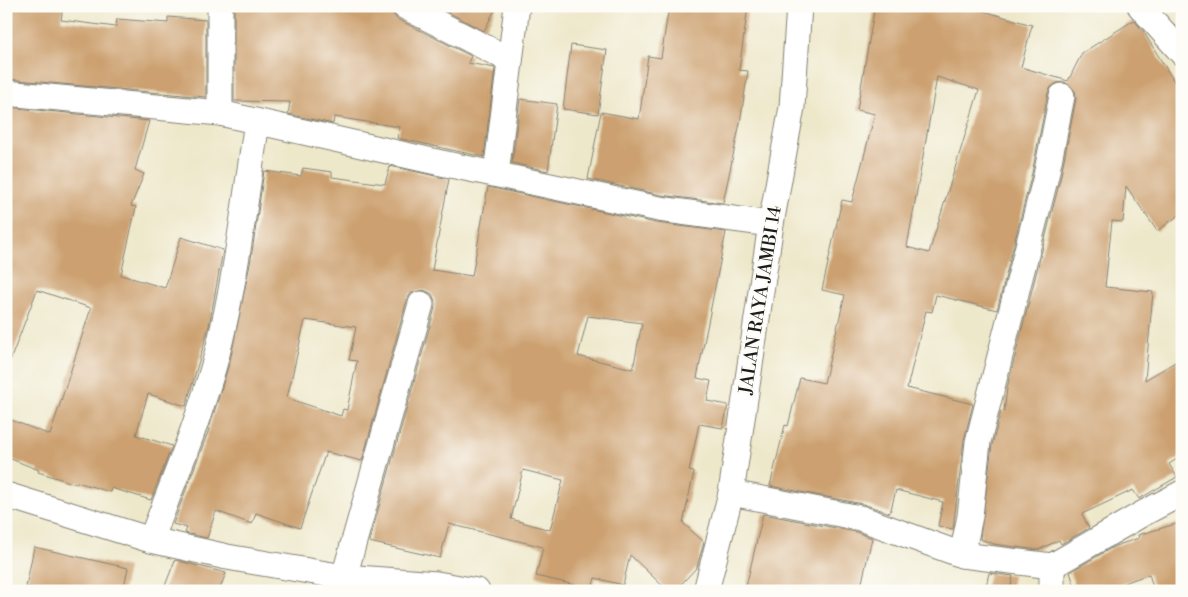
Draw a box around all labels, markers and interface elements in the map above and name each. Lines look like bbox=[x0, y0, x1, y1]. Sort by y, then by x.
street label: JALAN RAYA JAMBI 14 bbox=[734, 204, 787, 397]

